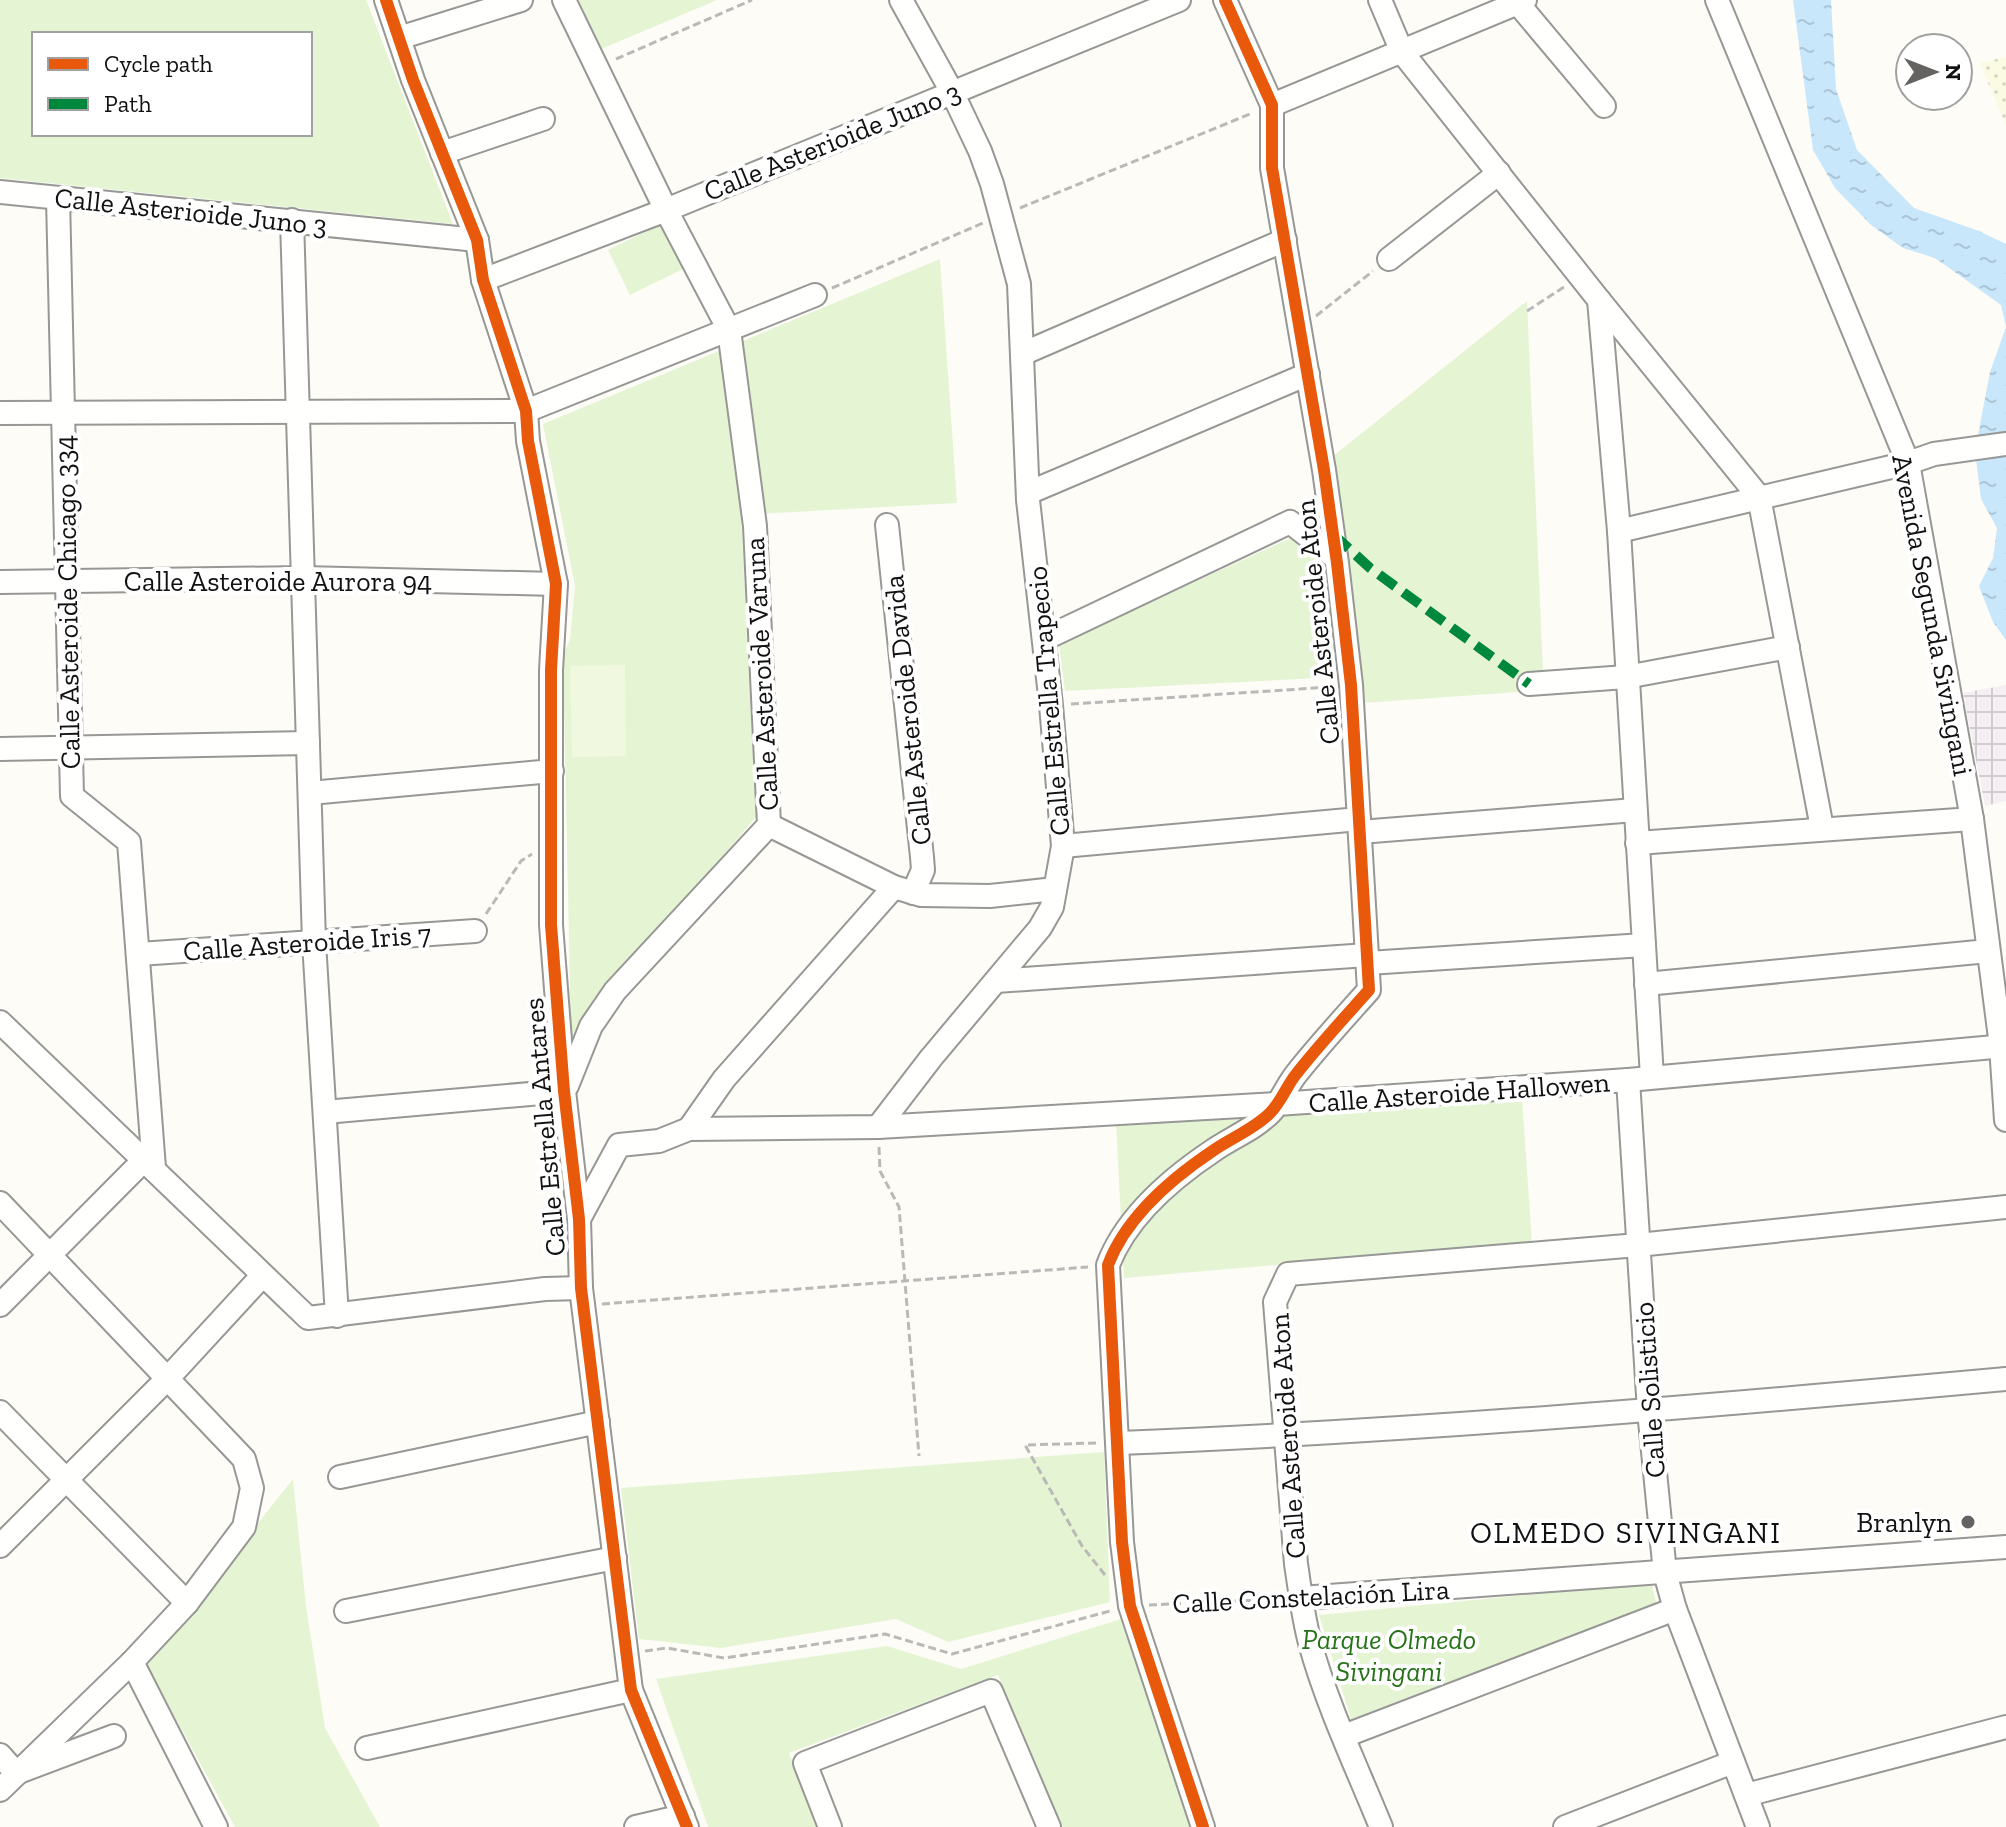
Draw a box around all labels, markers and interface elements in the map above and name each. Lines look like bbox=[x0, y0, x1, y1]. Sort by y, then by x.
legend bbox=[32, 32, 312, 136]
north arrow bbox=[1894, 32, 1974, 112]
text: Cycle path bbox=[104, 49, 213, 78]
text: N bbox=[1940, 64, 1967, 81]
street label: Calle Asterioide Juno 3 bbox=[699, 75, 965, 208]
text: Path bbox=[104, 89, 152, 118]
street label: Calle Asterioide Juno 3 bbox=[53, 181, 329, 242]
street label: Calle Asteroide Chicago 334 bbox=[48, 434, 87, 770]
street label: Avenida Segunda Sivingani bbox=[1885, 452, 1980, 779]
street label: Calle Asteroide Aton bbox=[1288, 498, 1347, 746]
street label: Calle Asteroide Varuna bbox=[738, 536, 785, 812]
street label: Calle Asteroide Aurora 94 bbox=[124, 565, 432, 598]
street label: Calle Estrella Trapecio bbox=[1020, 565, 1077, 837]
street label: Calle Asteroide Davida bbox=[877, 573, 938, 847]
street label: Calle Asteroide Iris 7 bbox=[182, 917, 432, 968]
street label: Calle Estrella Antares bbox=[517, 996, 572, 1258]
street label: Calle Asteroide Hallowen bbox=[1307, 1066, 1611, 1119]
street label: Calle Solisticio bbox=[1627, 1301, 1672, 1479]
street label: Calle Asteroide Aton bbox=[1262, 1312, 1313, 1560]
place label: Branlyn bbox=[1856, 1506, 1952, 1539]
marker: Branlyn bbox=[1959, 1513, 1977, 1531]
district label: OLMEDO SIVINGANI bbox=[1470, 1515, 1782, 1551]
street label: Calle Constelación Lira bbox=[1172, 1573, 1451, 1620]
park label: Parque Olmedo Sivingani bbox=[1302, 1623, 1476, 1688]

